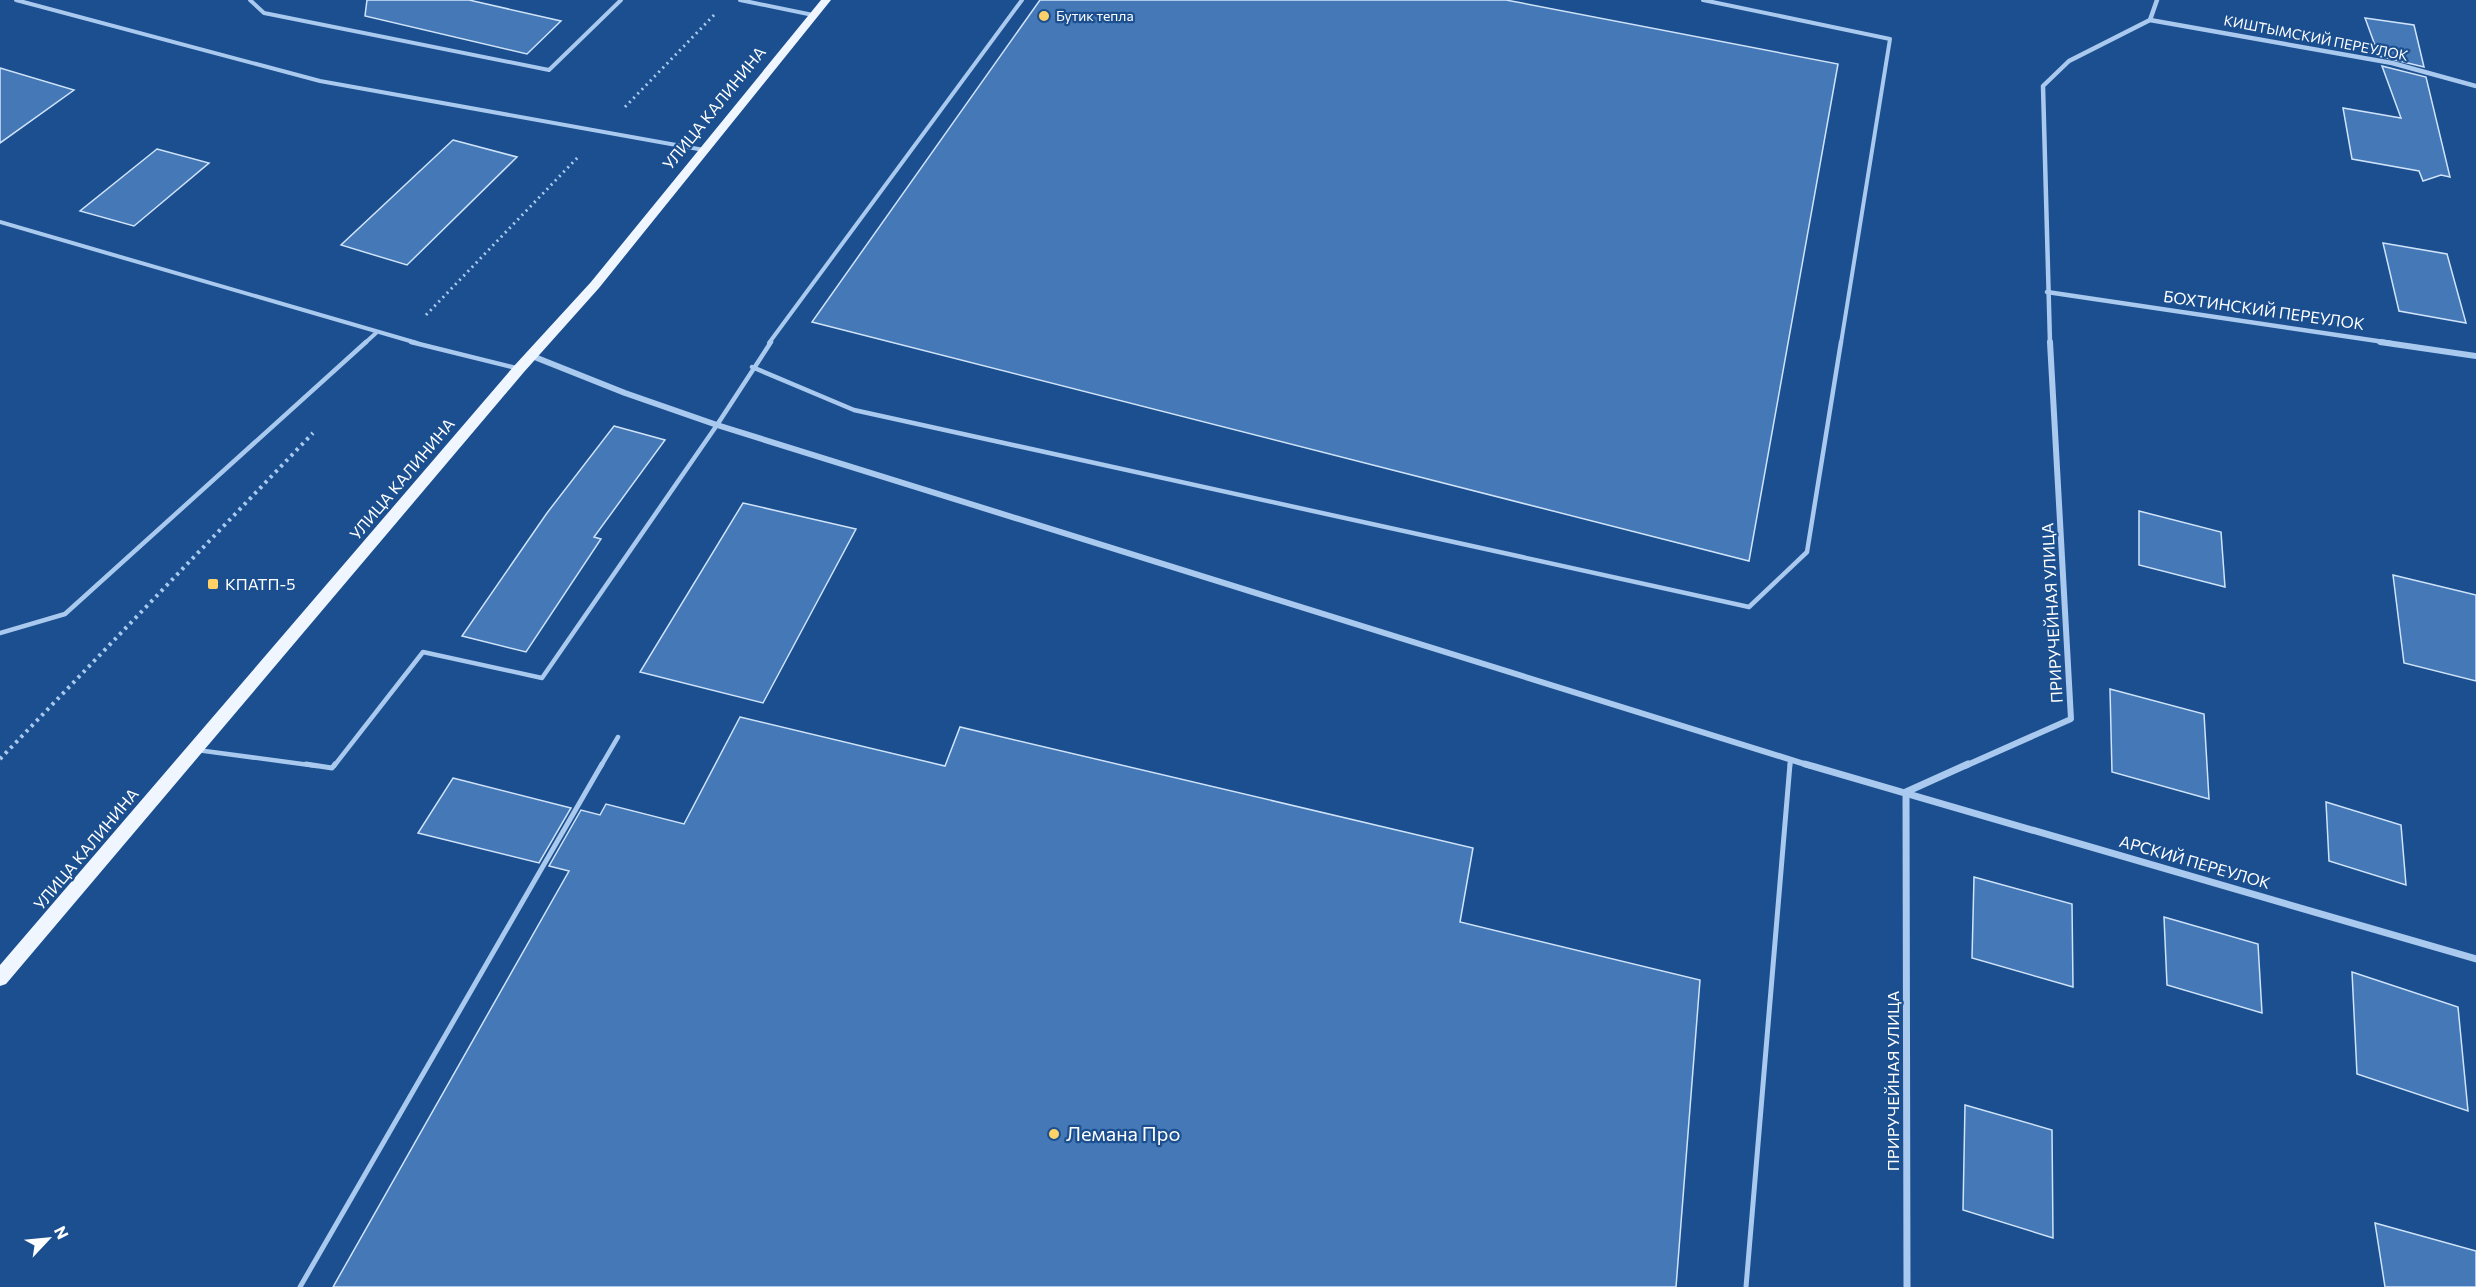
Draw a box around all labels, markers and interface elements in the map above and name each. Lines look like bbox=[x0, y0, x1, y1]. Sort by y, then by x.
place label: Бутик тепла bbox=[1056, 7, 1134, 24]
marker: Бутик тепла bbox=[1037, 9, 1051, 23]
street label: КИШТЫМСКИЙ ПЕРЕУЛОК bbox=[2223, 11, 2410, 64]
street label: УЛИЦА КАЛИНИНА bbox=[658, 42, 769, 173]
street label: БОХТИНСКИЙ ПЕРЕУЛОК bbox=[2162, 286, 2366, 333]
street label: УЛИЦА КАЛИНИНА bbox=[345, 414, 458, 543]
street label: ПРИРУЧЕЙНАЯ УЛИЦА bbox=[2037, 522, 2066, 704]
place label: КПАТП-5 bbox=[225, 574, 295, 593]
marker: КПАТП-5 bbox=[206, 577, 220, 591]
street label: УЛИЦА КАЛИНИНА bbox=[29, 784, 142, 913]
street label: АРСКИЙ ПЕРЕУЛОК bbox=[2117, 831, 2273, 892]
street label: ПРИРУЧЕЙНАЯ УЛИЦА bbox=[1883, 991, 1902, 1171]
place label: Лемана Про bbox=[1066, 1121, 1180, 1145]
marker: Лемана Про bbox=[1047, 1127, 1061, 1141]
north arrow bbox=[18, 1209, 78, 1269]
text: N bbox=[51, 1223, 73, 1242]

